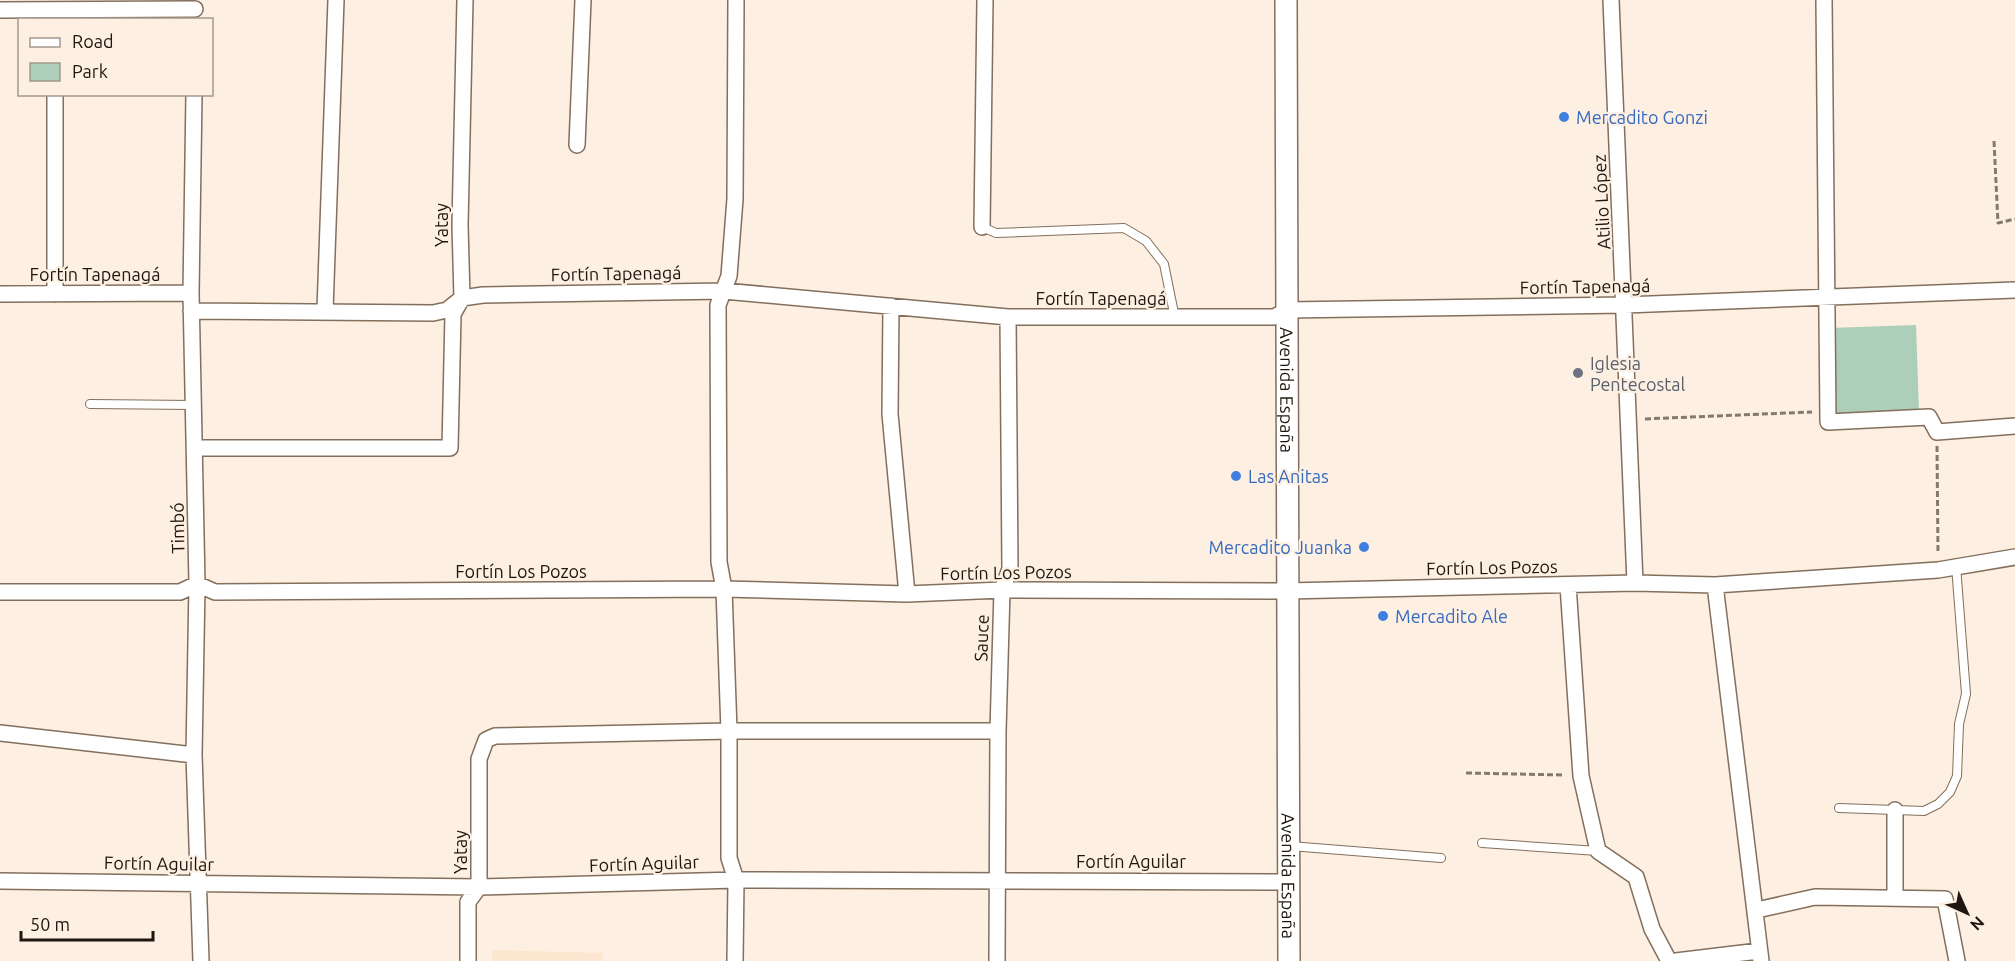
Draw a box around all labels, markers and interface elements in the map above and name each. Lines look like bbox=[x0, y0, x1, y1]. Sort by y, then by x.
legend bbox=[18, 18, 213, 96]
text: Road bbox=[72, 31, 114, 51]
text: Park bbox=[72, 61, 108, 81]
place label: Mercadito Gonzi bbox=[1576, 107, 1708, 127]
marker: Mercadito Gonzi bbox=[1557, 110, 1571, 124]
street label: Atilio López bbox=[1589, 154, 1613, 250]
street label: Yatay bbox=[431, 203, 451, 247]
street label: Fortín Tapenagá bbox=[550, 262, 682, 284]
street label: Fortín Tapenagá bbox=[30, 264, 160, 284]
street label: Fortín Tapenagá bbox=[1519, 275, 1651, 297]
street label: Fortín Tapenagá bbox=[1036, 288, 1166, 308]
street label: Avenida España bbox=[1277, 327, 1297, 453]
place label: Iglesia Pentecostal bbox=[1590, 353, 1686, 394]
marker: Iglesia Pentecostal bbox=[1571, 366, 1585, 380]
place label: Las Anitas bbox=[1248, 466, 1329, 486]
marker: Las Anitas bbox=[1229, 469, 1243, 483]
street label: Timbó bbox=[167, 502, 187, 554]
place label: Mercadito Juanka bbox=[1208, 537, 1352, 557]
marker: Mercadito Juanka bbox=[1357, 540, 1371, 554]
street label: Fortín Los Pozos bbox=[1426, 556, 1558, 578]
street label: Fortín Los Pozos bbox=[455, 561, 587, 581]
street label: Fortín Los Pozos bbox=[940, 561, 1072, 583]
place label: Mercadito Ale bbox=[1395, 606, 1508, 626]
marker: Mercadito Ale bbox=[1376, 609, 1390, 623]
street label: Sauce bbox=[970, 614, 992, 662]
street label: Avenida España bbox=[1279, 813, 1299, 939]
street label: Yatay bbox=[450, 830, 470, 874]
street label: Fortín Aguilar bbox=[589, 851, 700, 875]
street label: Fortín Aguilar bbox=[1076, 851, 1186, 871]
street label: Fortín Aguilar bbox=[104, 852, 214, 874]
north arrow bbox=[1937, 883, 1997, 943]
scale bar bbox=[21, 904, 153, 942]
text: N bbox=[1967, 913, 1988, 934]
text: 50 m bbox=[30, 914, 70, 934]

